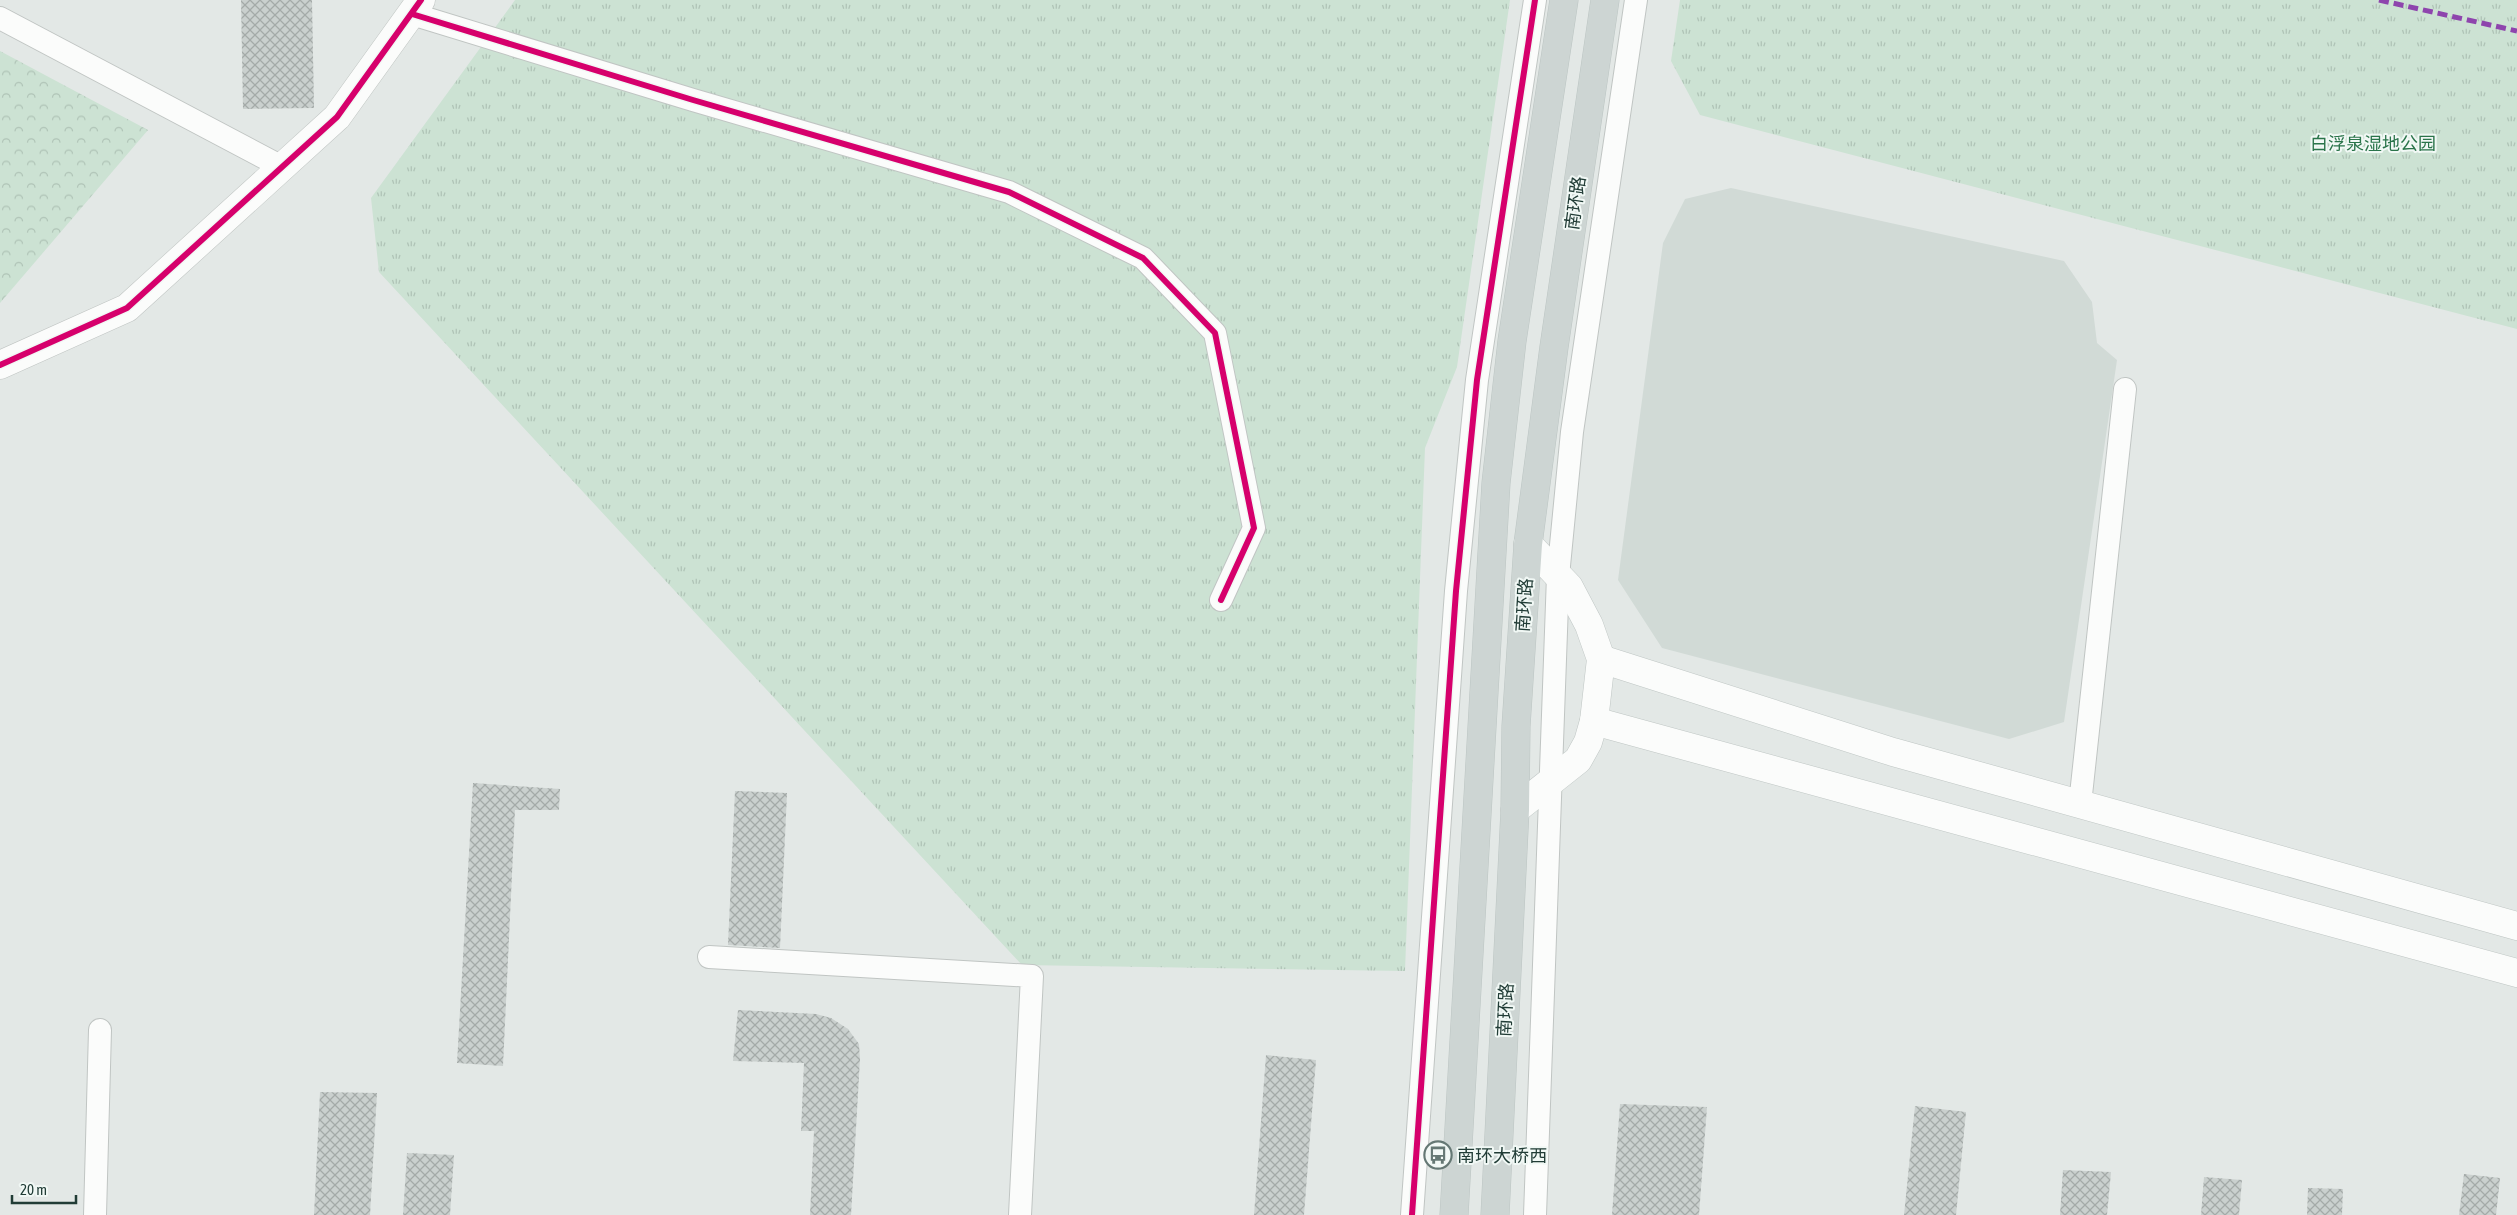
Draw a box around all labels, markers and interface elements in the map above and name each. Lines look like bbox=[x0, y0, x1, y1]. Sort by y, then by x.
park label: 白浮泉湿地公园 bbox=[2310, 133, 2436, 154]
street label: 南环路 bbox=[1561, 175, 1589, 231]
street label: 南环路 bbox=[1512, 577, 1536, 633]
street label: 南环路 bbox=[1493, 982, 1517, 1038]
bus stop icon: 南环大桥西 bbox=[1423, 1140, 1453, 1170]
place label: 南环大桥西 bbox=[1457, 1145, 1547, 1166]
scale bar bbox=[12, 1172, 76, 1204]
text: 20 m bbox=[20, 1181, 47, 1198]

